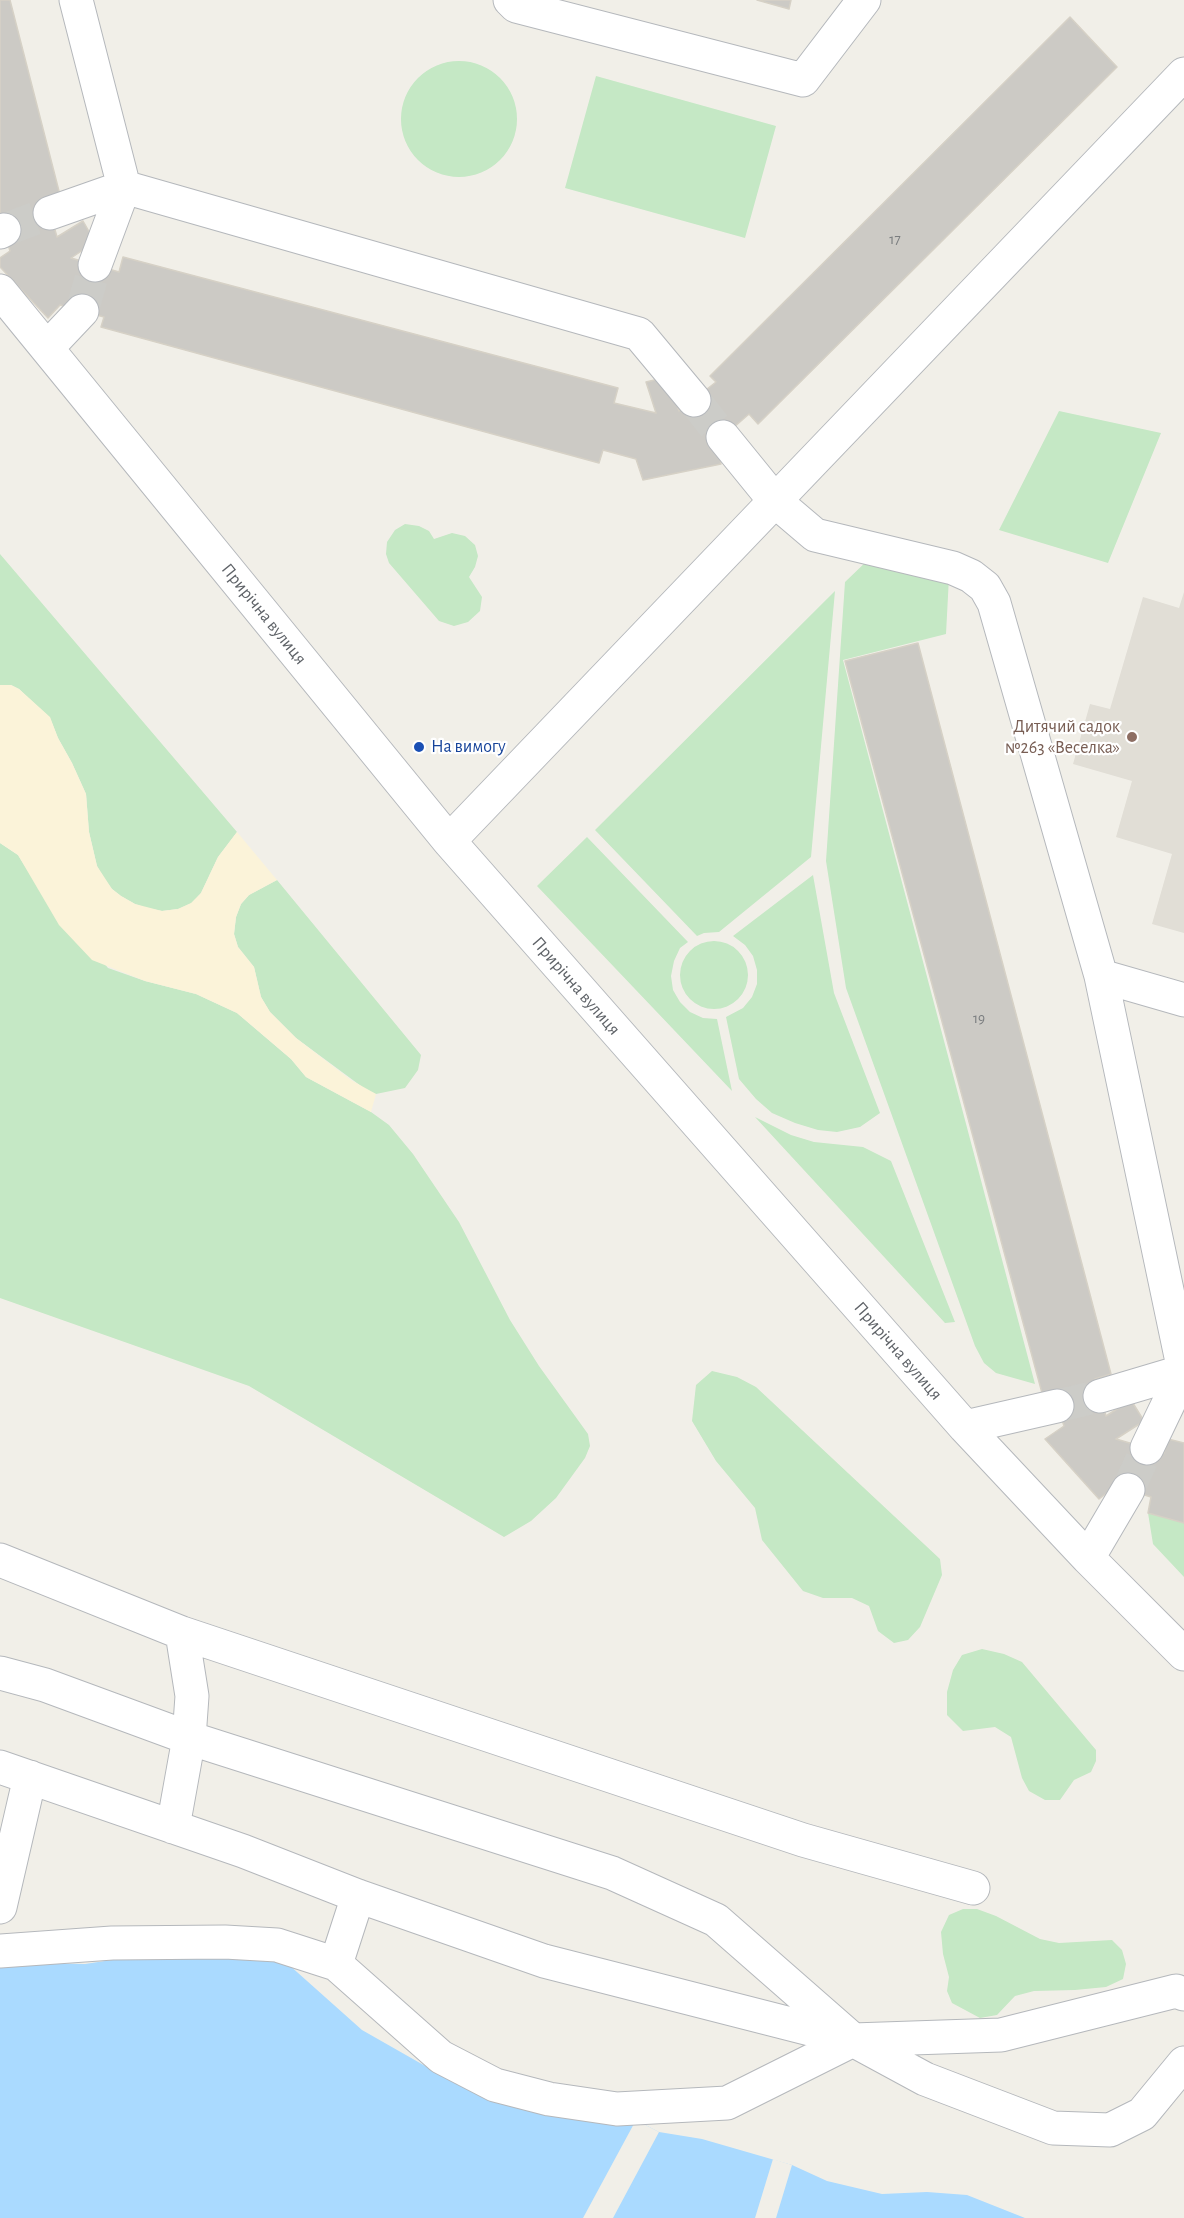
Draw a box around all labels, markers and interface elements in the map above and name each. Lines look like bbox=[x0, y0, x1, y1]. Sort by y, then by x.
house number: 17 bbox=[889, 230, 901, 248]
street label: Прирічна вулиця bbox=[217, 559, 311, 669]
place label: Дитячий садок №263 «Веселка» bbox=[1005, 716, 1120, 758]
marker: Дитячий садок №263 «Веселка» bbox=[1125, 730, 1139, 744]
place label: На вимогу bbox=[431, 736, 506, 758]
marker: На вимогу bbox=[412, 740, 426, 754]
street label: Прирічна вулиця bbox=[527, 932, 625, 1040]
house number: 19 bbox=[973, 1009, 985, 1027]
street label: Прирічна вулиця bbox=[849, 1297, 947, 1405]

